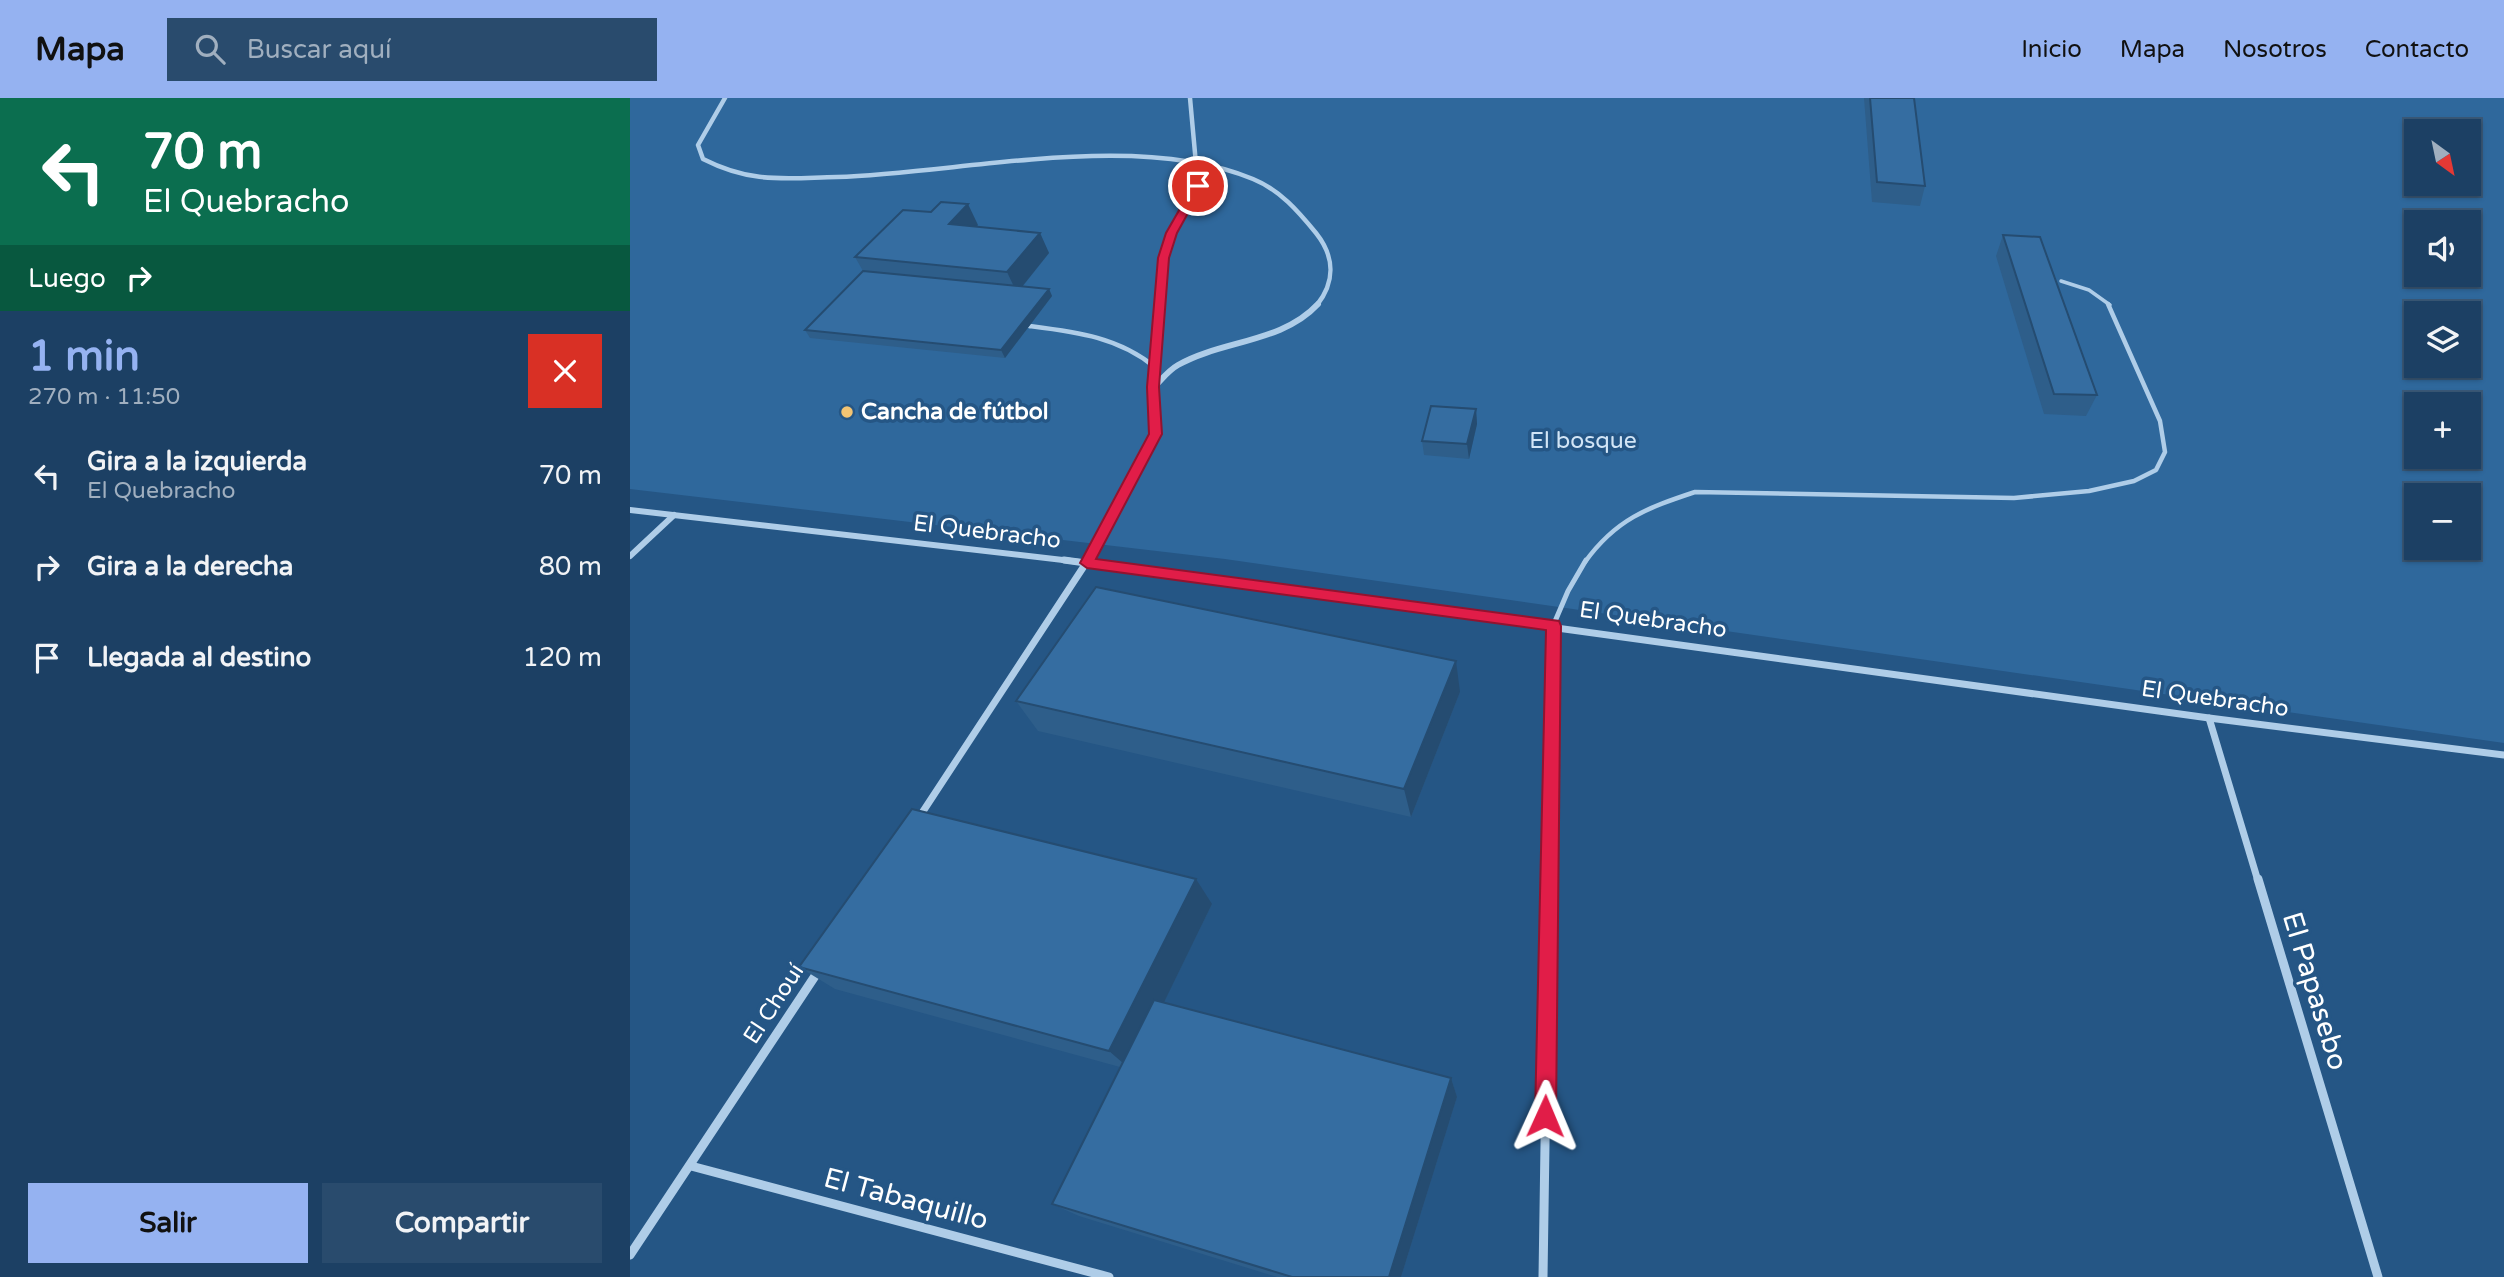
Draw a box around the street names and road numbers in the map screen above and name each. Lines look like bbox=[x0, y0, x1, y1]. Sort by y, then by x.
street label: El Quebracho bbox=[912, 509, 1062, 555]
street label: El Quebracho bbox=[1578, 596, 1728, 644]
street label: El Quebracho bbox=[2140, 675, 2290, 723]
street label: El Papasebo bbox=[2275, 908, 2355, 1074]
street label: El Chouí bbox=[738, 958, 810, 1049]
street label: El Tabaquillo bbox=[820, 1161, 992, 1237]

